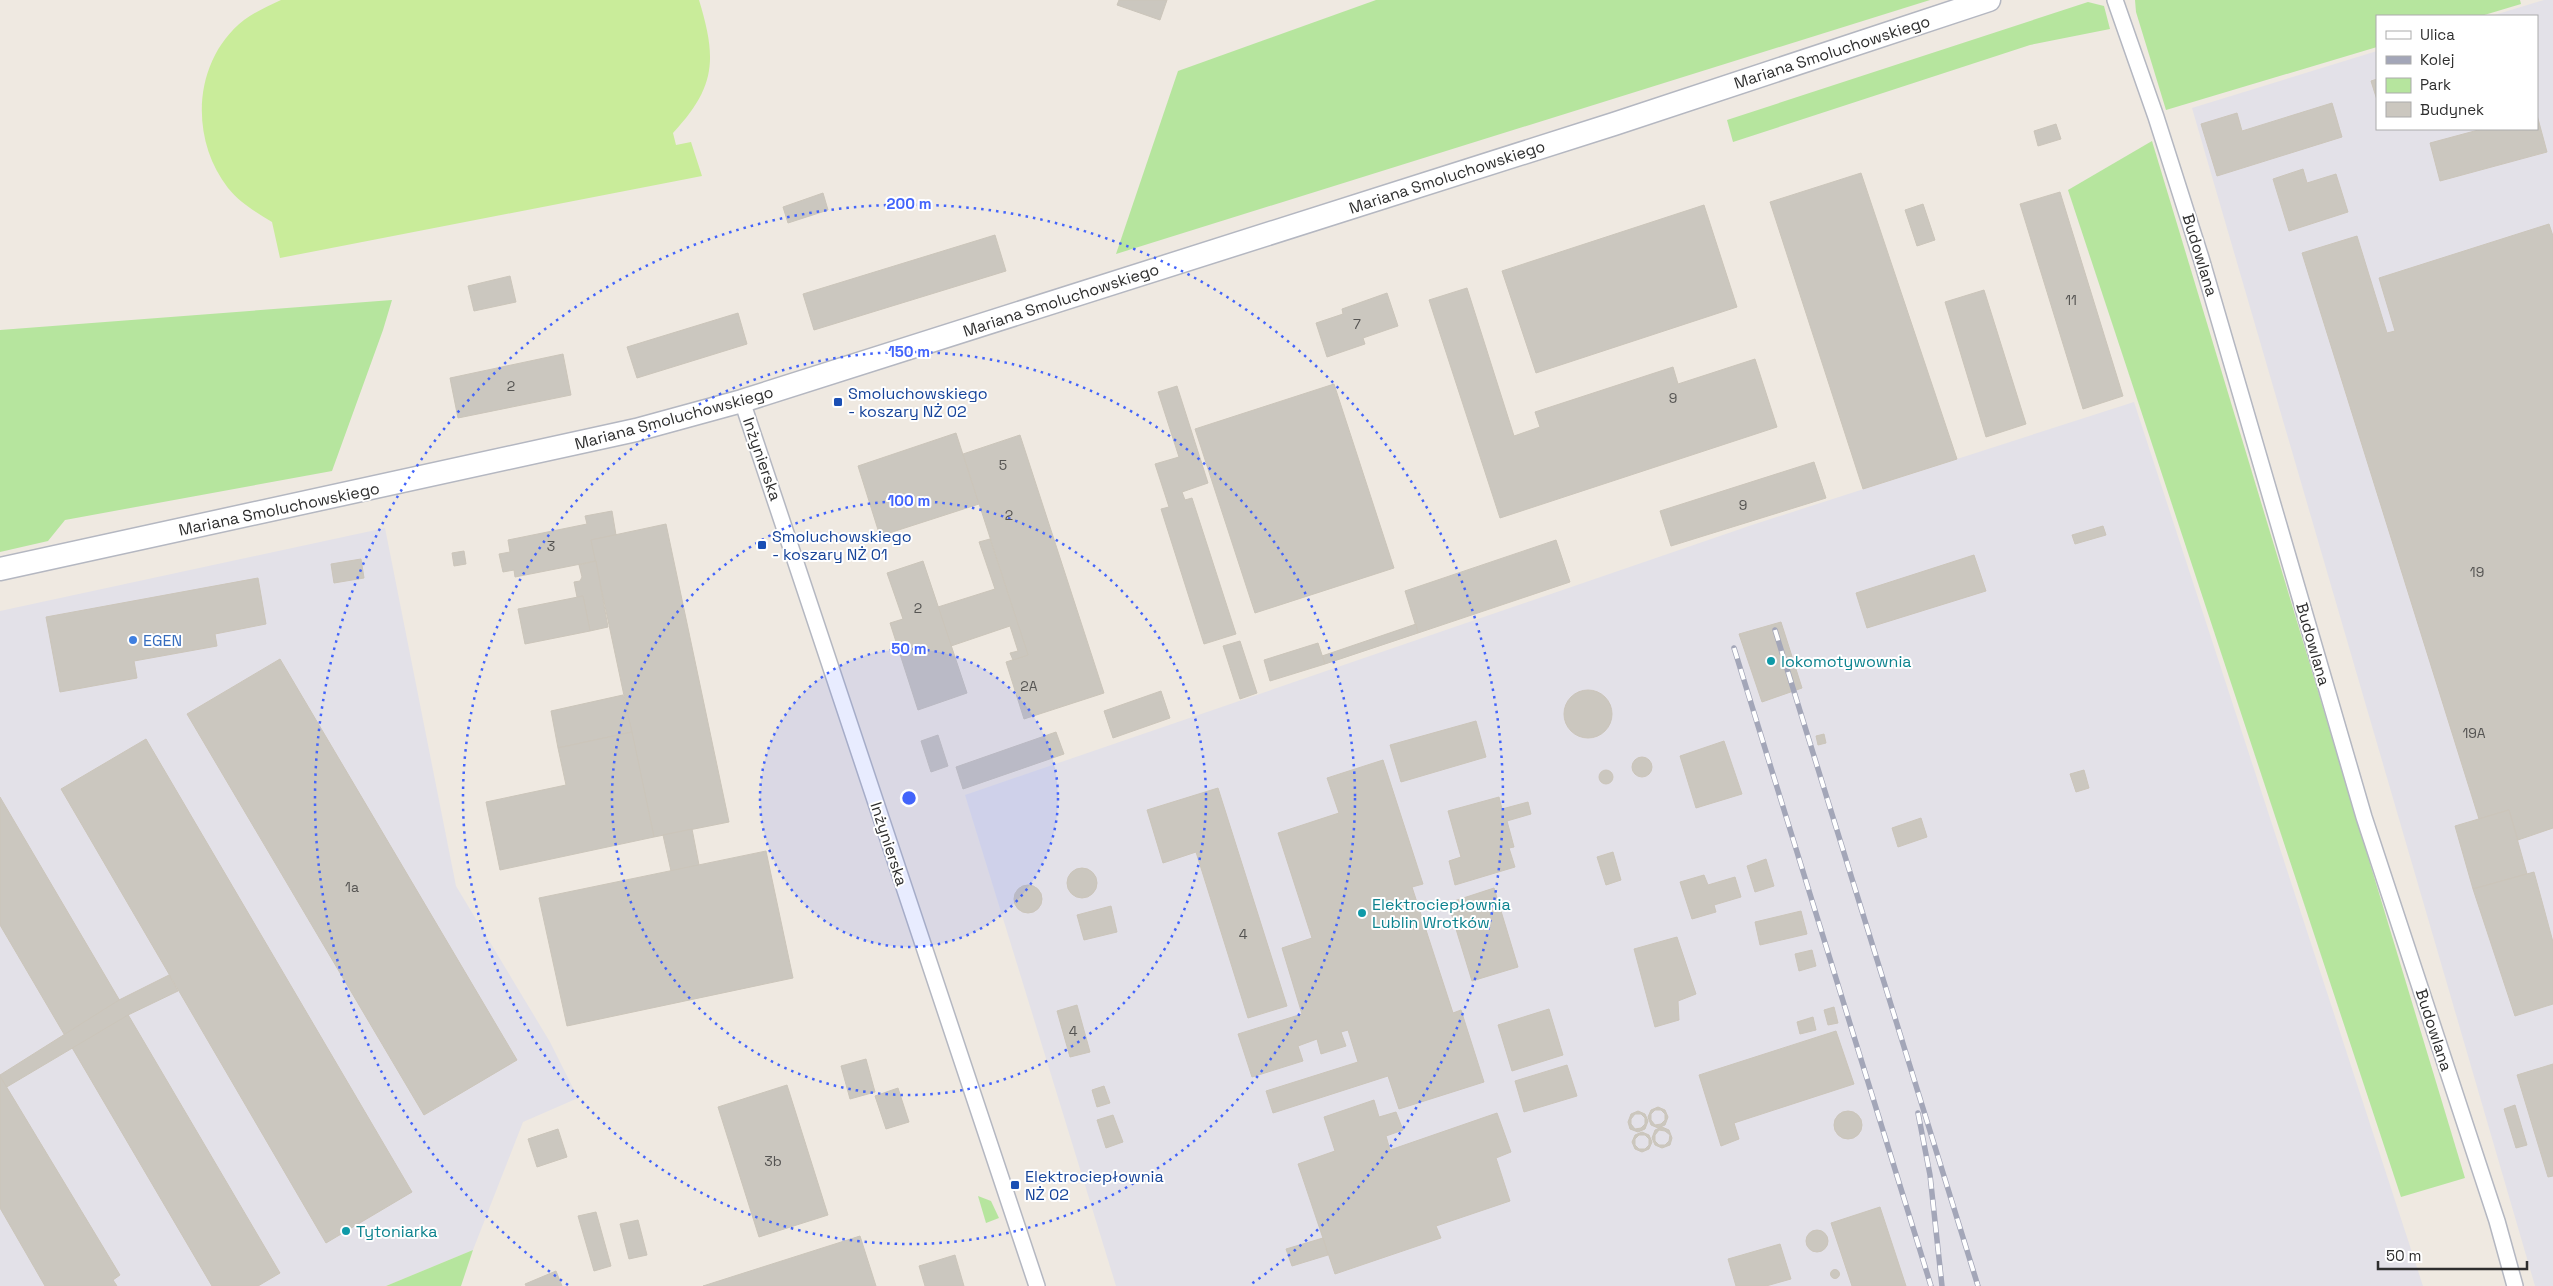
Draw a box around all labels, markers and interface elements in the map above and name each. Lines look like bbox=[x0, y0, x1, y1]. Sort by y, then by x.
street label: Mariana Smoluchowskiego bbox=[1731, 10, 1933, 94]
legend bbox=[2376, 15, 2538, 130]
text: Ulica bbox=[2420, 25, 2455, 44]
text: Kolej bbox=[2420, 50, 2454, 69]
text: Park bbox=[2420, 75, 2451, 94]
text: Budynek bbox=[2420, 100, 2484, 119]
street label: Mariana Smoluchowskiego bbox=[1346, 135, 1548, 219]
text: 200 m bbox=[887, 194, 931, 213]
street label: Budowlana bbox=[2177, 211, 2223, 299]
street label: Mariana Smoluchowskiego bbox=[960, 258, 1162, 342]
house number: 11 bbox=[2065, 291, 2077, 309]
house number: 7 bbox=[1353, 315, 1361, 333]
text: 150 m bbox=[888, 342, 930, 361]
house number: 2 bbox=[507, 377, 515, 395]
street label: Mariana Smoluchowskiego bbox=[572, 381, 776, 455]
place label: Smoluchowskiego - koszary NŻ 02 bbox=[848, 383, 988, 422]
house number: 9 bbox=[1669, 389, 1677, 407]
marker: Smoluchowskiego - koszary NŻ 02 bbox=[832, 396, 844, 408]
street label: Inżynierska bbox=[738, 414, 786, 504]
house number: 5 bbox=[999, 456, 1007, 474]
street label: Mariana Smoluchowskiego bbox=[177, 477, 381, 541]
text: 100 m bbox=[888, 491, 930, 510]
house number: 9 bbox=[1739, 496, 1747, 514]
house number: 2 bbox=[1005, 506, 1013, 524]
place label: Smoluchowskiego - koszary NŻ 01 bbox=[772, 526, 912, 565]
house number: 3 bbox=[547, 537, 555, 555]
marker: Smoluchowskiego - koszary NŻ 01 bbox=[756, 539, 768, 551]
house number: 19 bbox=[2470, 563, 2484, 581]
house number: 2 bbox=[914, 599, 922, 617]
street label: Budowlana bbox=[2291, 600, 2335, 688]
place label: EGEN bbox=[143, 630, 182, 651]
marker: EGEN bbox=[127, 634, 139, 646]
text: 50 m bbox=[891, 639, 927, 658]
place label: lokomotywownia bbox=[1781, 651, 1912, 672]
marker: lokomotywownia bbox=[1765, 655, 1777, 667]
house number: 2A bbox=[1020, 677, 1038, 695]
house number: 19A bbox=[2462, 724, 2486, 742]
centre of rings bbox=[900, 789, 918, 807]
street label: Inżynierska bbox=[866, 799, 912, 889]
house number: 1a bbox=[345, 878, 359, 896]
place label: Elektrociepłownia Lublin Wrotków bbox=[1372, 894, 1511, 933]
marker: Elektrociepłownia Lublin Wrotków bbox=[1356, 907, 1368, 919]
house number: 4 bbox=[1239, 925, 1248, 943]
street label: Budowlana bbox=[2411, 986, 2457, 1074]
house number: 4 bbox=[1069, 1022, 1078, 1040]
house number: 3b bbox=[764, 1152, 782, 1170]
place label: Elektrociepłownia NŻ 02 bbox=[1025, 1166, 1164, 1205]
marker: Elektrociepłownia NŻ 02 bbox=[1009, 1179, 1021, 1191]
place label: Tytoniarka bbox=[356, 1221, 438, 1242]
marker: Tytoniarka bbox=[340, 1225, 352, 1237]
scale bar bbox=[2378, 1238, 2527, 1270]
text: 50 m bbox=[2386, 1246, 2421, 1265]

